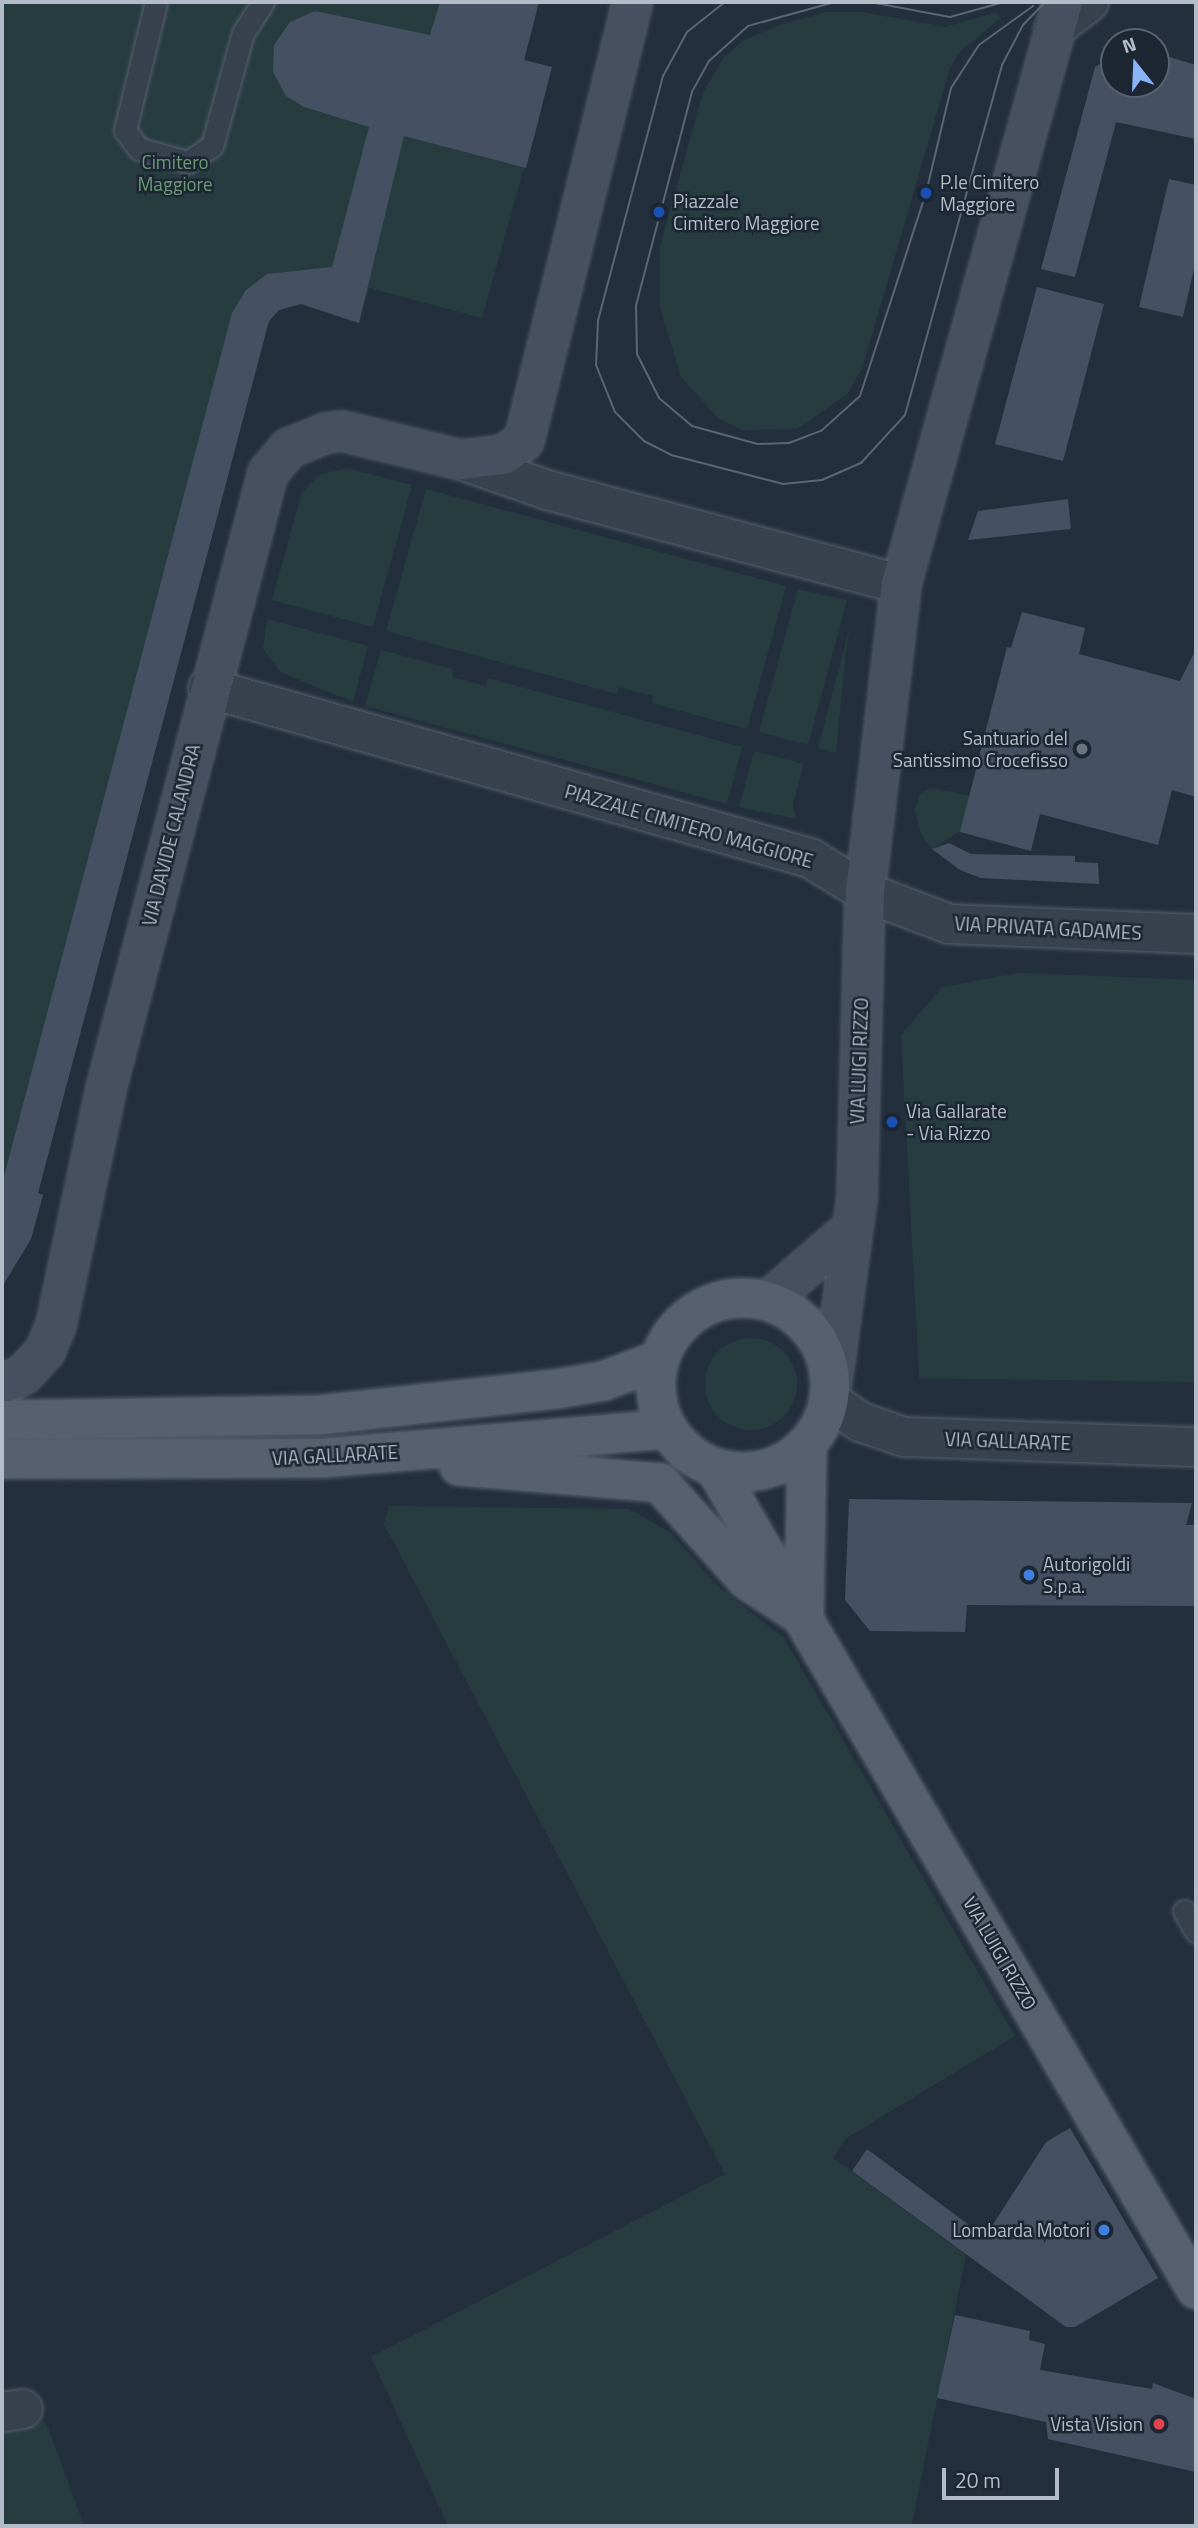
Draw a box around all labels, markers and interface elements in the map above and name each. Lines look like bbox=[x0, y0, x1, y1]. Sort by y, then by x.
north arrow bbox=[1100, 28, 1170, 98]
text: N bbox=[1118, 29, 1140, 60]
park label: Cimitero Maggiore bbox=[137, 151, 213, 195]
place label: P.le Cimitero Maggiore bbox=[940, 171, 1039, 215]
marker: P.le Cimitero Maggiore bbox=[918, 185, 934, 201]
place label: Piazzale Cimitero Maggiore bbox=[673, 190, 820, 234]
marker: Piazzale Cimitero Maggiore bbox=[651, 204, 667, 220]
place label: Santuario del Santissimo Crocefisso bbox=[893, 727, 1068, 771]
marker: Santuario del Santissimo Crocefisso bbox=[1074, 741, 1090, 757]
street label: VIA DAVIDE CALANDRA bbox=[137, 742, 205, 928]
street label: PIAZZALE CIMITERO MAGGIORE bbox=[562, 780, 816, 872]
street label: VIA PRIVATA GADAMES bbox=[954, 912, 1142, 944]
street label: VIA LUIGI RIZZO bbox=[845, 997, 873, 1125]
place label: Via Gallarate - Via Rizzo bbox=[906, 1100, 1007, 1144]
marker: Via Gallarate - Via Rizzo bbox=[884, 1114, 900, 1130]
street label: VIA GALLARATE bbox=[944, 1427, 1072, 1455]
street label: VIA GALLARATE bbox=[271, 1440, 399, 1470]
place label: Autorigoldi S.p.a. bbox=[1043, 1553, 1130, 1597]
marker: Autorigoldi S.p.a. bbox=[1021, 1567, 1037, 1583]
street label: VIA LUIGI RIZZO bbox=[958, 1892, 1042, 2014]
place label: Lombarda Motori bbox=[952, 2219, 1090, 2241]
marker: Lombarda Motori bbox=[1096, 2222, 1112, 2238]
place label: Vista Vision bbox=[1050, 2413, 1143, 2435]
marker: Vista Vision bbox=[1149, 2414, 1169, 2434]
scale bar bbox=[946, 2454, 1063, 2498]
text: 20 m bbox=[955, 2464, 1001, 2496]

